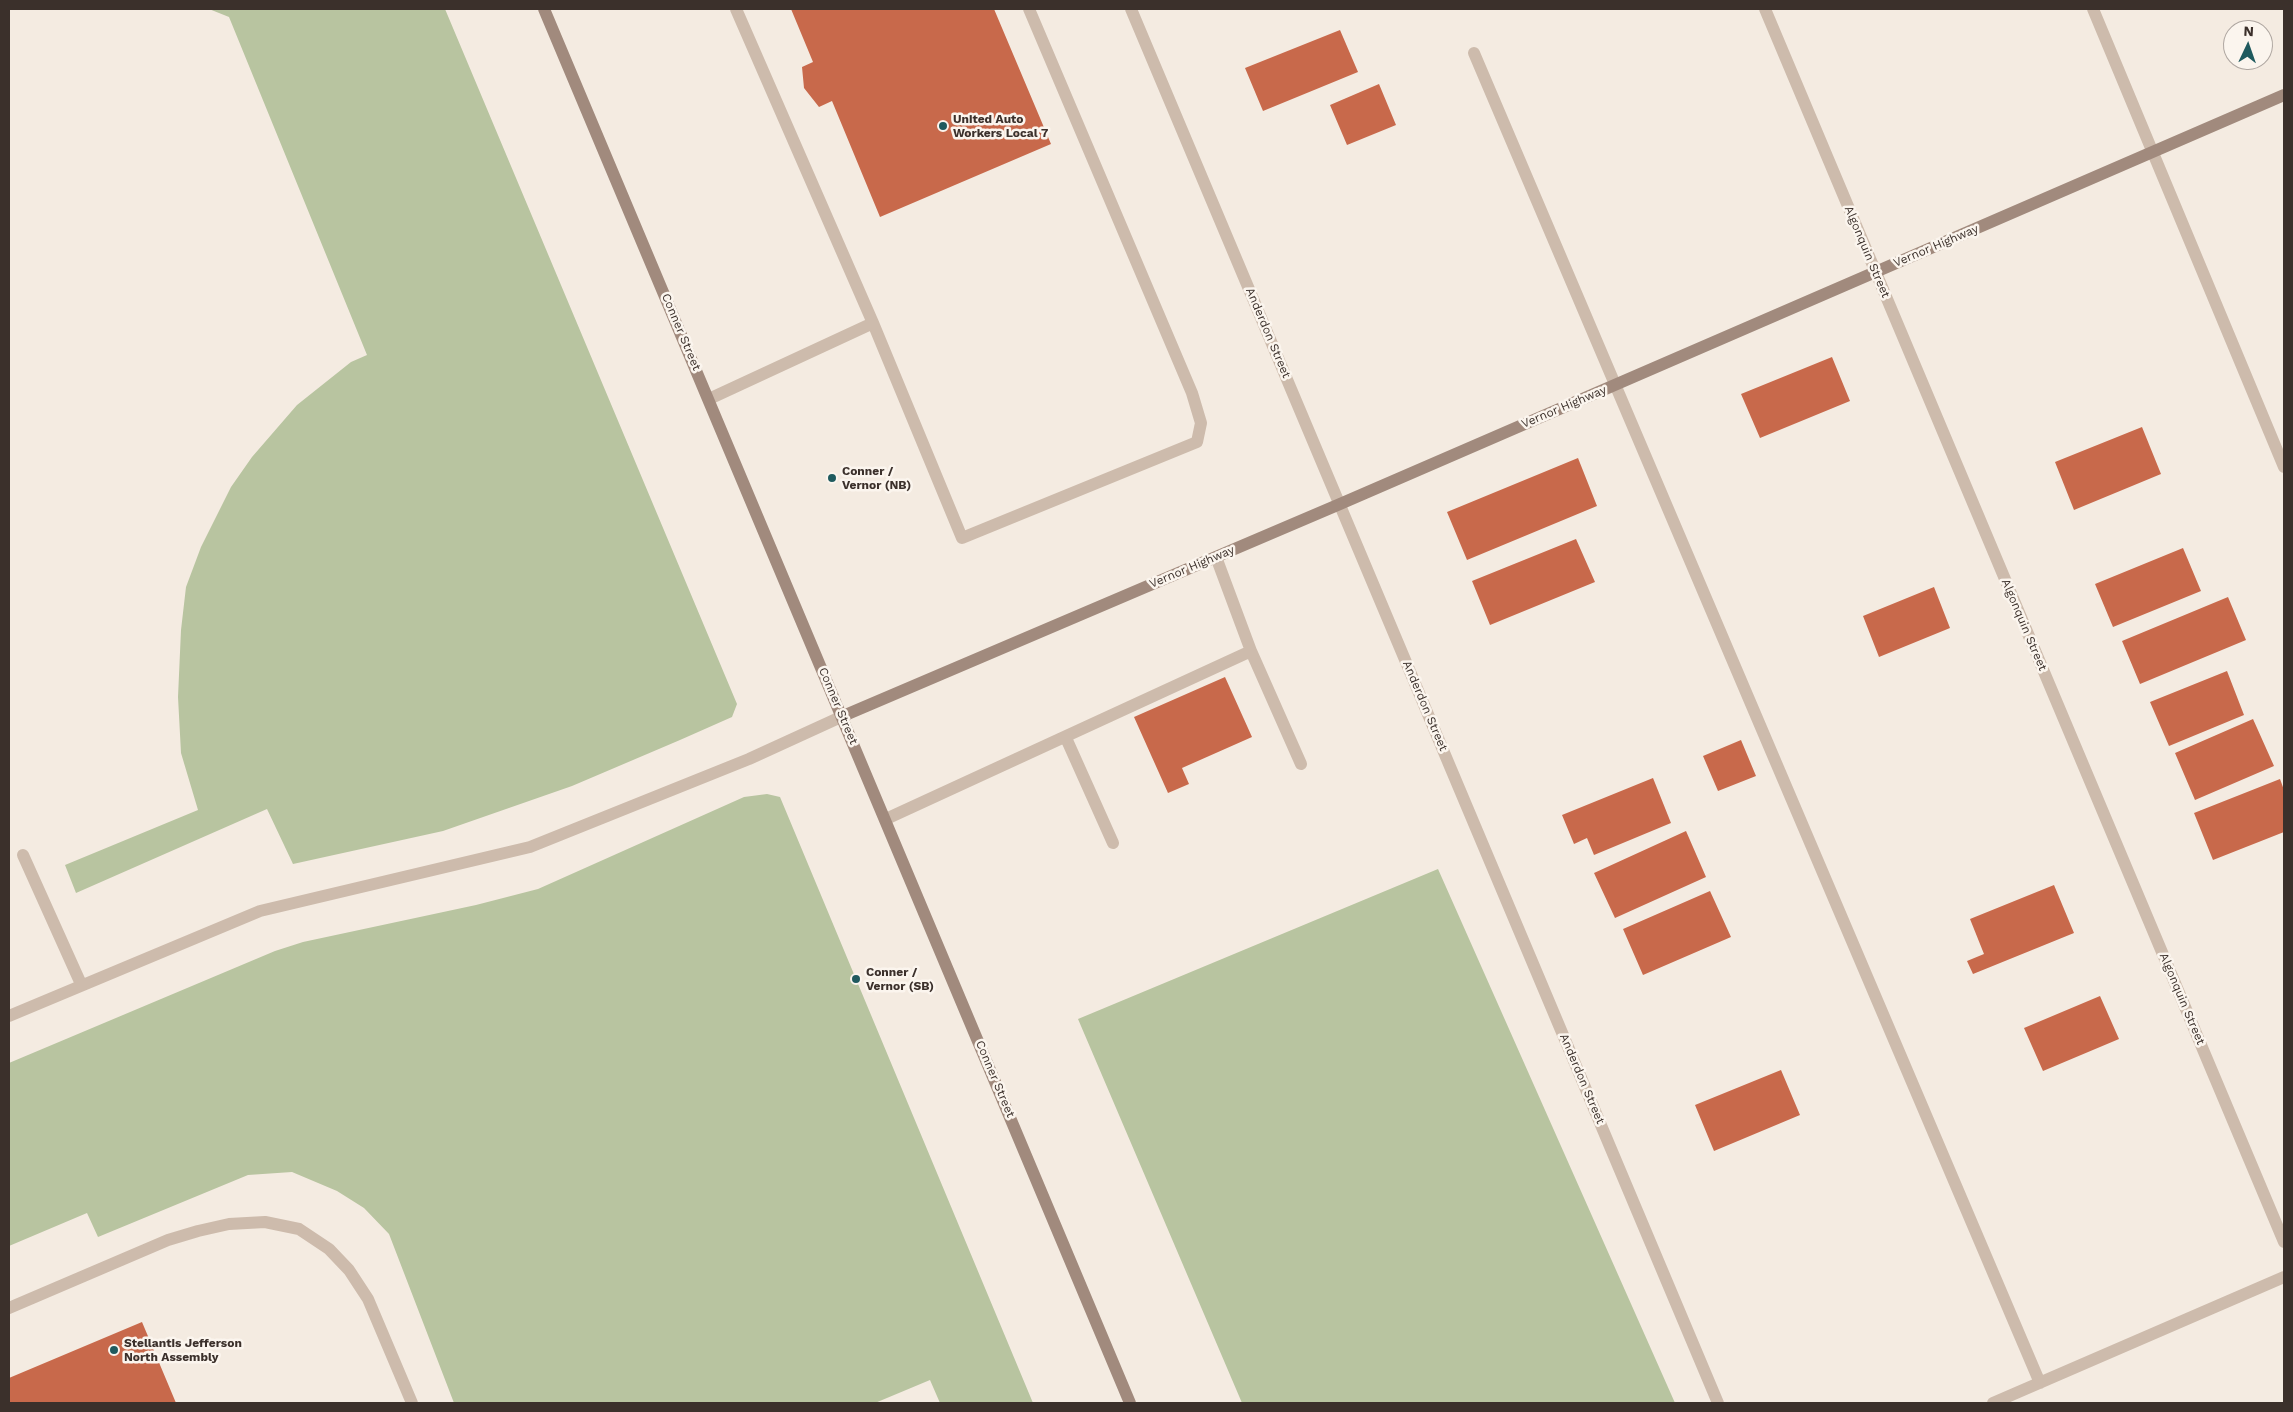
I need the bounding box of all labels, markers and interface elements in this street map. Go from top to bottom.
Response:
north arrow [2223,20,2273,70]
text: N [2243,23,2254,39]
place label: United Auto Workers Local 7 [953,112,1048,140]
marker: United Auto Workers Local 7 [937,120,949,132]
street label: Algonquin Street [1841,204,1893,300]
street label: Vernor Highway [1891,222,1981,270]
street label: Anderdon Street [1242,286,1294,380]
street label: Conner Street [658,291,704,373]
street label: Vernor Highway [1519,383,1609,431]
place label: Conner / Vernor (NB) [842,464,911,492]
marker: Conner / Vernor (NB) [826,472,838,484]
street label: Vernor Highway [1147,543,1237,591]
street label: Algonquin Street [1998,577,2050,673]
street label: Anderdon Street [1399,659,1451,753]
street label: Conner Street [815,665,861,747]
street label: Algonquin Street [2156,951,2208,1047]
place label: Conner / Vernor (SB) [866,965,934,993]
marker: Conner / Vernor (SB) [850,973,862,985]
street label: Anderdon Street [1556,1032,1608,1126]
street label: Conner Street [972,1038,1018,1120]
place label: Stellantis Jefferson North Assembly [124,1336,242,1364]
marker: Stellantis Jefferson North Assembly [108,1344,120,1356]

